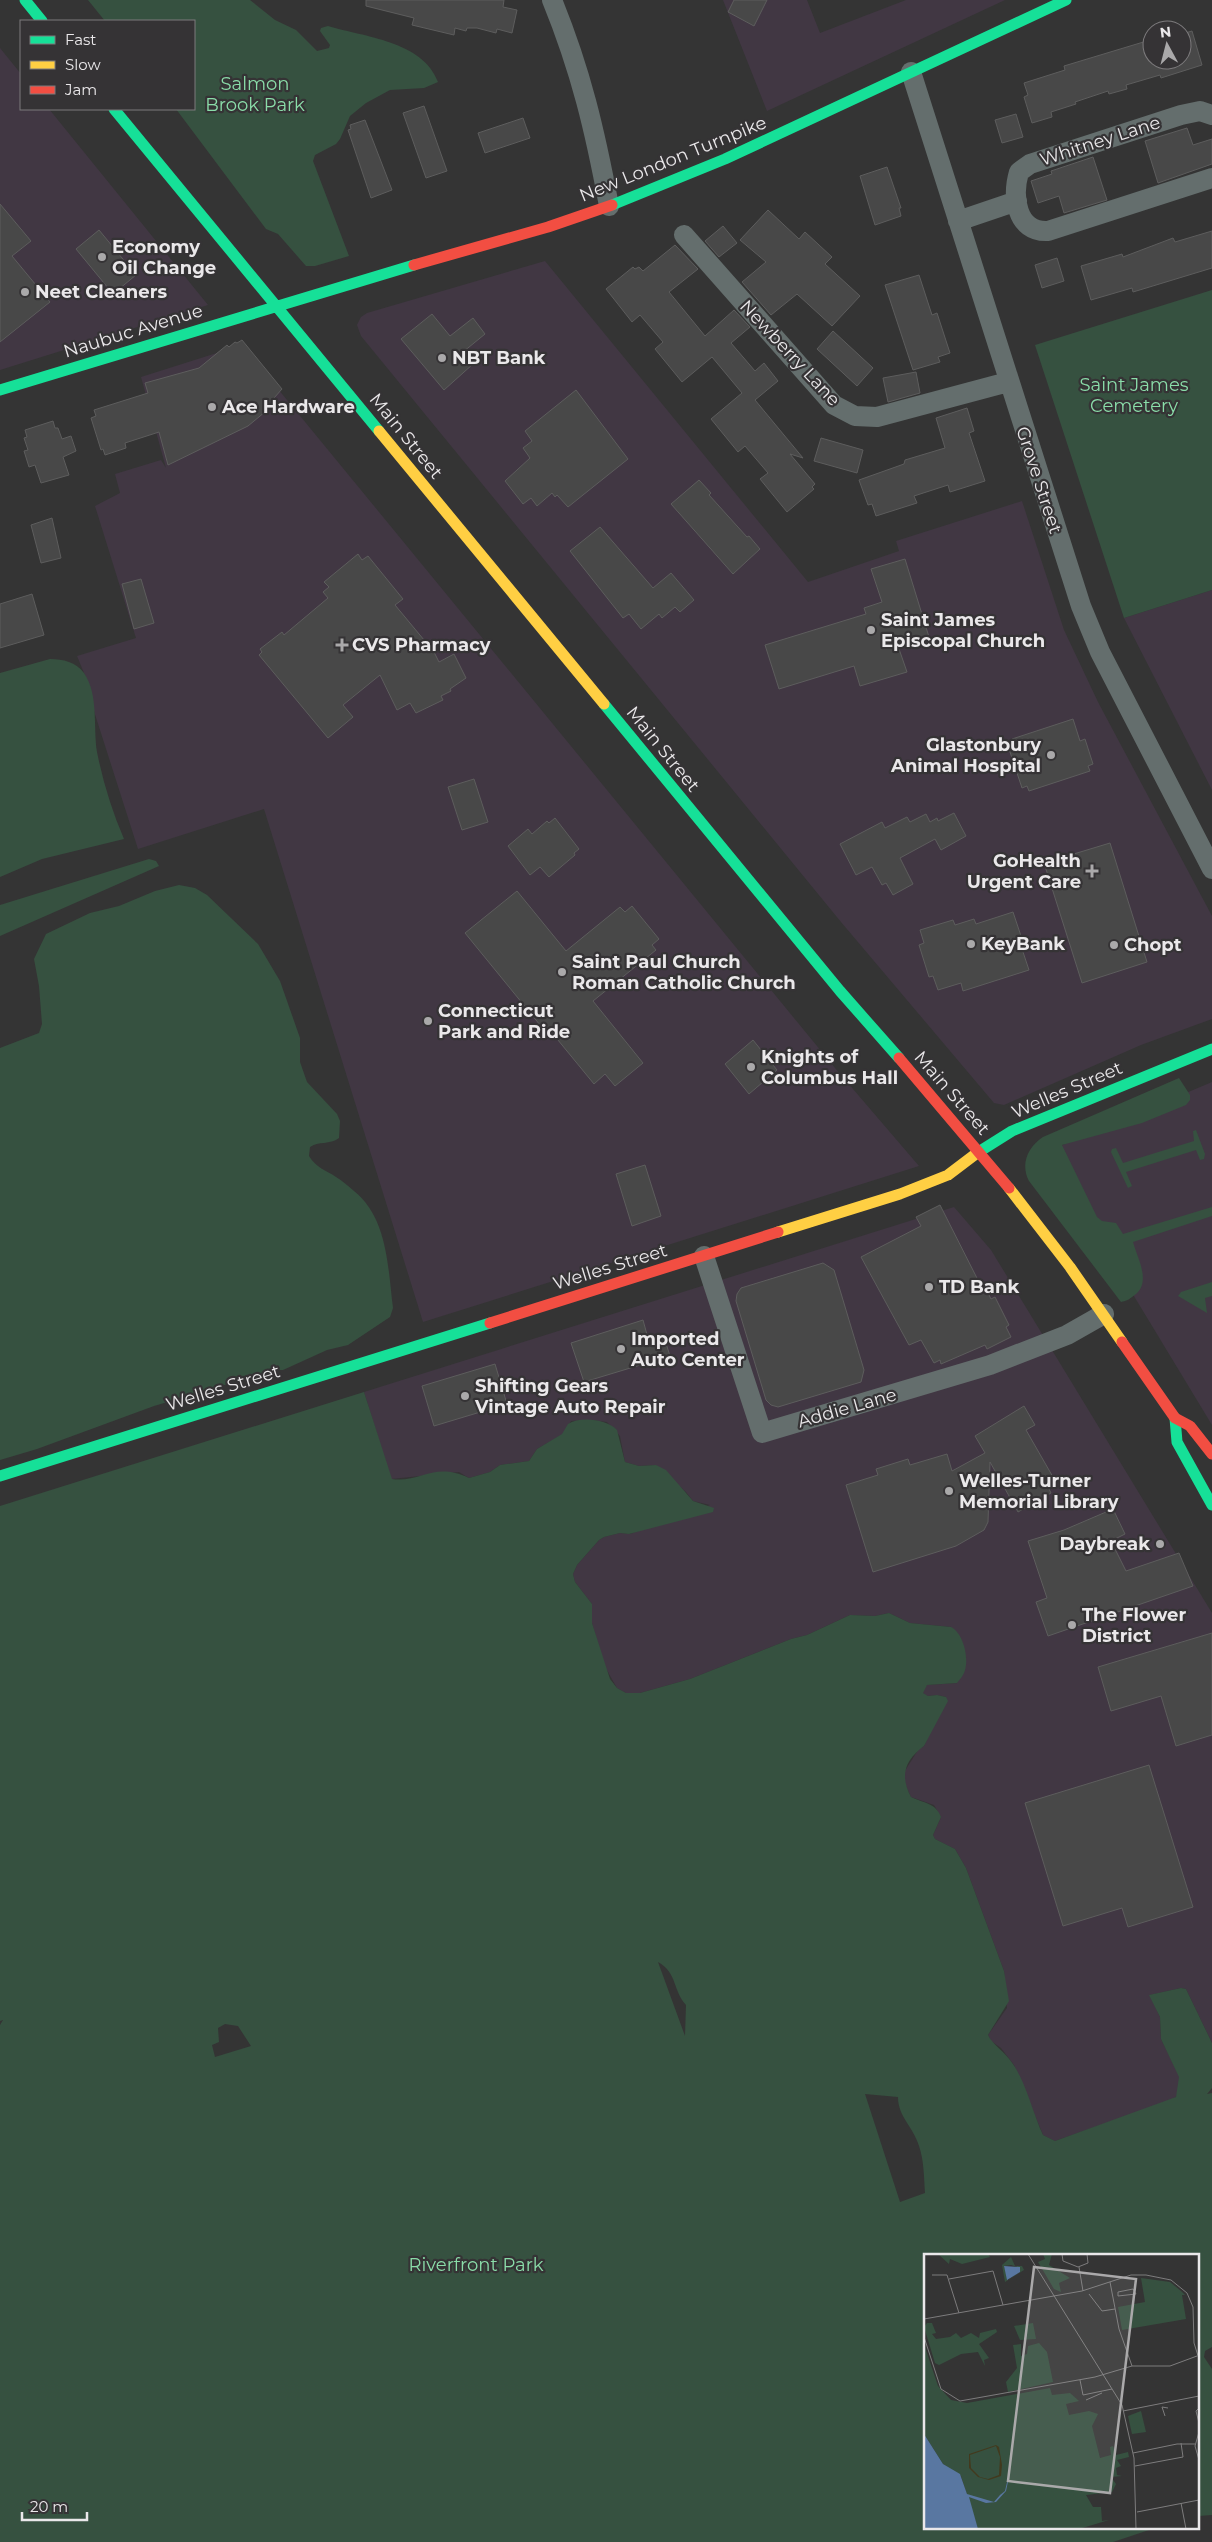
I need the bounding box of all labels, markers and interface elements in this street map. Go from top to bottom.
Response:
legend [20,20,195,110]
north arrow [1142,20,1192,70]
text: N [1159,22,1172,42]
text: Fast [65,30,96,49]
text: Slow [65,55,101,74]
park label: Salmon Brook Park [205,73,305,116]
text: Jam [64,80,97,99]
street label: New London Turnpike [576,111,770,207]
street label: Whitney Lane [1037,111,1163,171]
place label: Economy Oil Change [112,236,216,279]
marker: Economy Oil Change [96,251,108,263]
place label: Neet Cleaners [35,281,167,303]
marker: Neet Cleaners [19,286,31,298]
street label: Newberry Lane [735,295,845,411]
street label: Naubuc Avenue [61,299,205,363]
place label: NBT Bank [452,347,546,369]
marker: NBT Bank [436,352,448,364]
park label: Saint James Cemetery [1079,374,1189,417]
street label: Main Street [365,389,447,483]
place label: Ace Hardware [221,396,355,418]
marker: Ace Hardware [206,401,218,413]
street label: Grove Street [1011,424,1067,536]
place label: Saint James Episcopal Church [881,609,1045,652]
marker: Saint James Episcopal Church [865,624,877,636]
place label: CVS Pharmacy [352,634,491,656]
marker: CVS Pharmacy [336,639,348,651]
street label: Main Street [622,702,704,796]
place label: Glastonbury Animal Hospital [890,734,1041,777]
marker: Glastonbury Animal Hospital [1045,749,1057,761]
place label: GoHealth Urgent Care [967,850,1081,893]
marker: GoHealth Urgent Care [1085,864,1099,878]
place label: KeyBank [981,933,1065,955]
place label: Chopt [1124,934,1182,956]
marker: KeyBank [965,938,977,950]
marker: Chopt [1108,939,1120,951]
place label: Saint Paul Church Roman Catholic Church [572,951,796,994]
marker: Saint Paul Church Roman Catholic Church [556,966,568,978]
place label: Connecticut Park and Ride [438,1000,570,1043]
marker: Connecticut Park and Ride [422,1015,434,1027]
place label: Knights of Columbus Hall [761,1046,898,1089]
street label: Main Street [910,1047,994,1139]
street label: Welles Street [1008,1057,1126,1123]
marker: Knights of Columbus Hall [745,1061,757,1073]
street label: Welles Street [550,1239,670,1295]
place label: TD Bank [939,1276,1019,1298]
marker: TD Bank [923,1281,935,1293]
place label: Imported Auto Center [630,1328,745,1371]
marker: Imported Auto Center [615,1343,627,1355]
street label: Welles Street [163,1360,283,1416]
place label: Shifting Gears Vintage Auto Repair [474,1375,666,1418]
street label: Addie Lane [795,1383,899,1433]
marker: Shifting Gears Vintage Auto Repair [459,1390,471,1402]
place label: Welles-Turner Memorial Library [959,1470,1119,1513]
marker: Welles-Turner Memorial Library [943,1485,955,1497]
place label: Daybreak [1059,1533,1150,1555]
marker: Daybreak [1154,1538,1166,1550]
place label: The Flower District [1082,1604,1186,1647]
marker: The Flower District [1066,1619,1078,1631]
park label: Riverfront Park [408,2254,544,2276]
inset map [924,2254,1200,2530]
scale bar [22,2490,88,2522]
text: 20 m [30,2497,68,2516]

